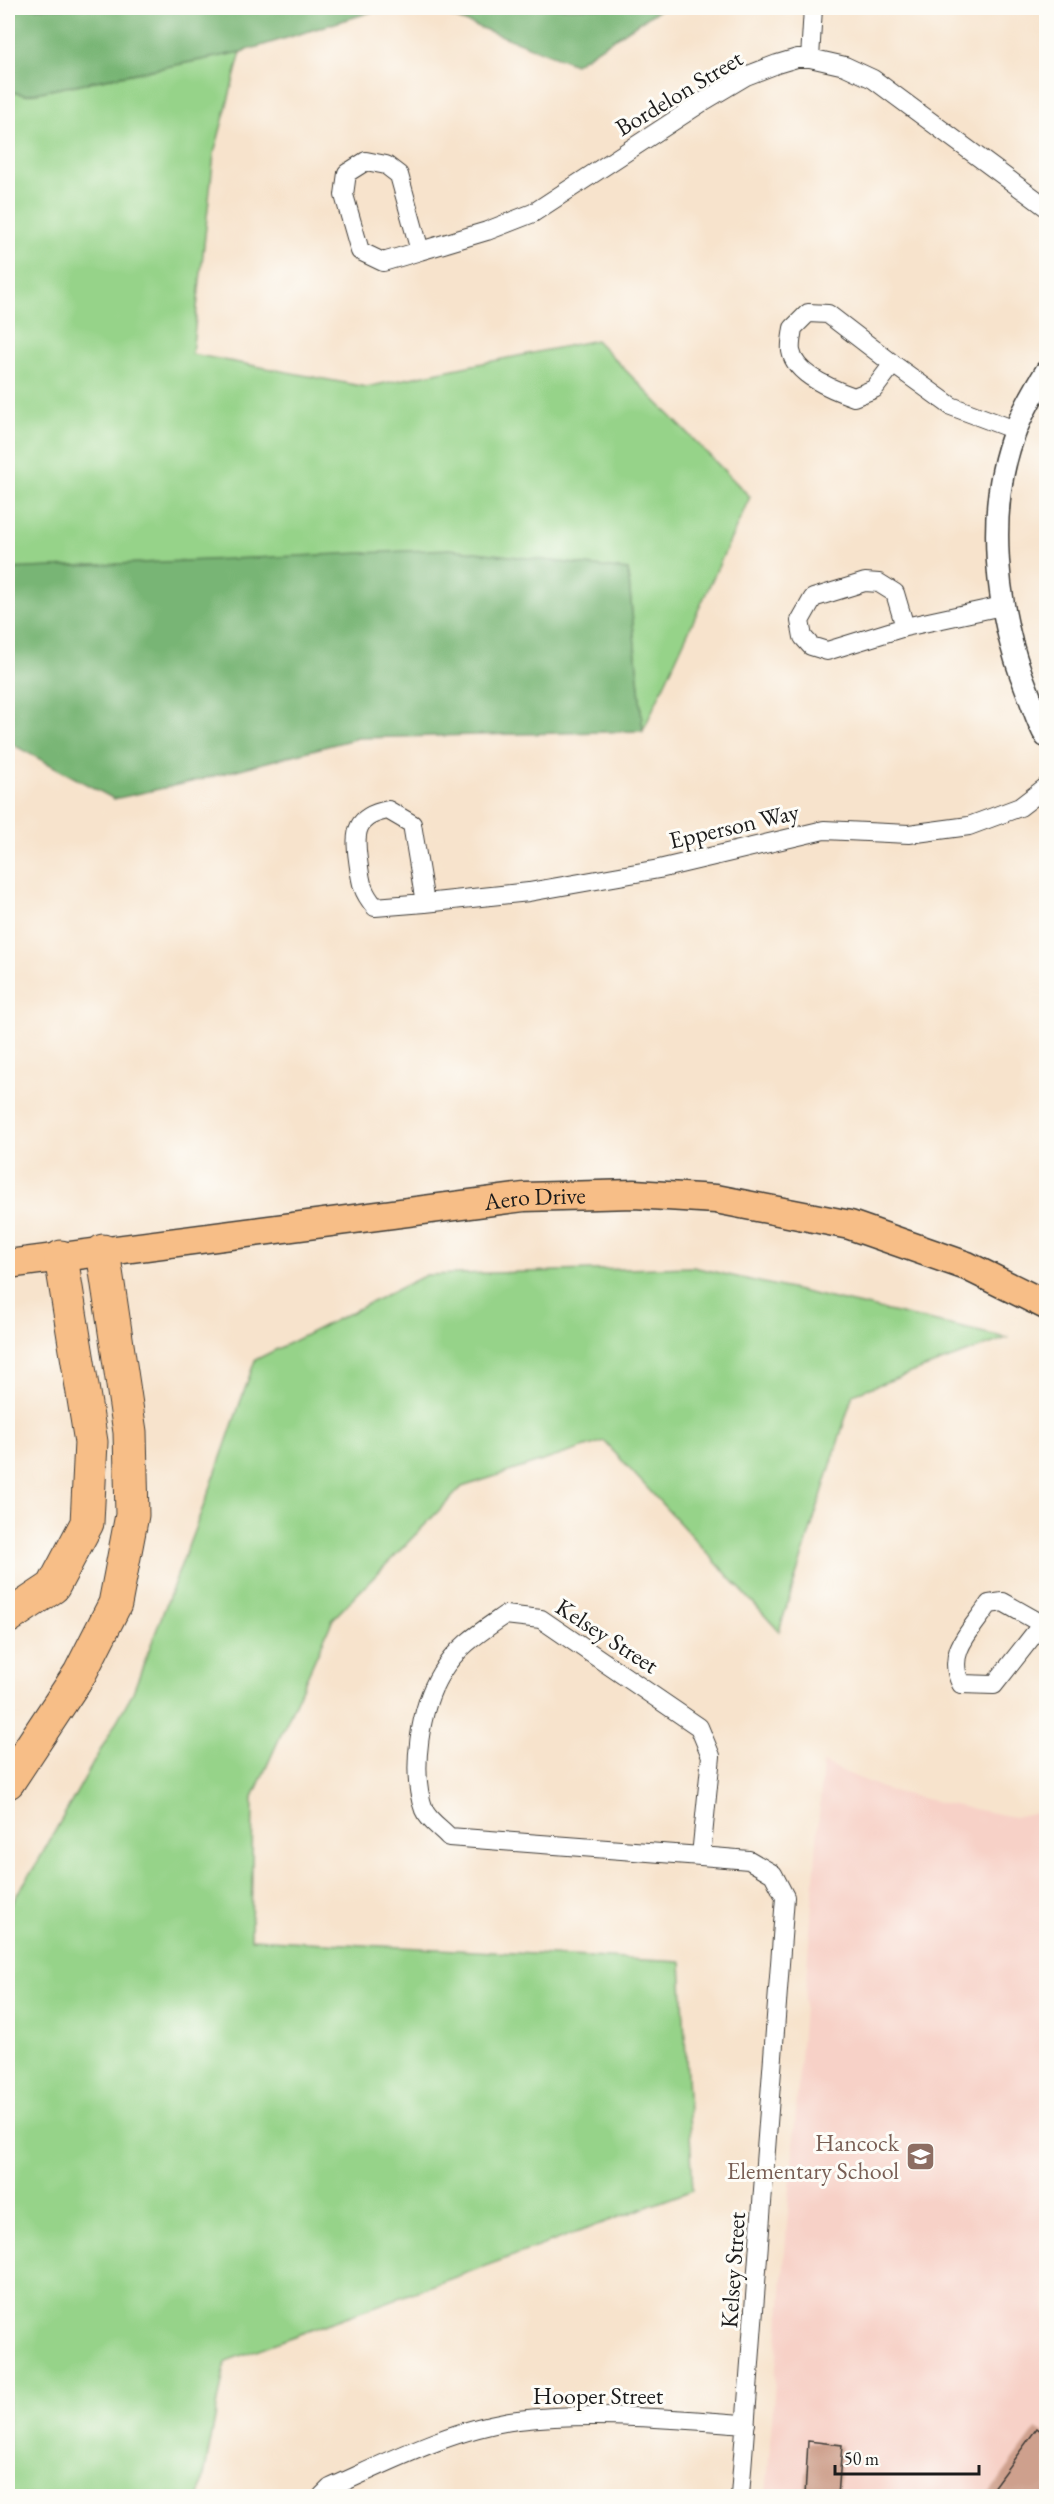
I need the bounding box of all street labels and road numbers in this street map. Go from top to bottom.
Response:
street label: Bordelon Street [609,42,749,143]
street label: Epperson Way [666,795,802,856]
street label: Aero Drive [481,1179,586,1217]
street label: Kelsey Street [550,1591,665,1681]
street label: Kelsey Street [713,2210,752,2329]
street label: Hooper Street [533,2380,664,2411]

